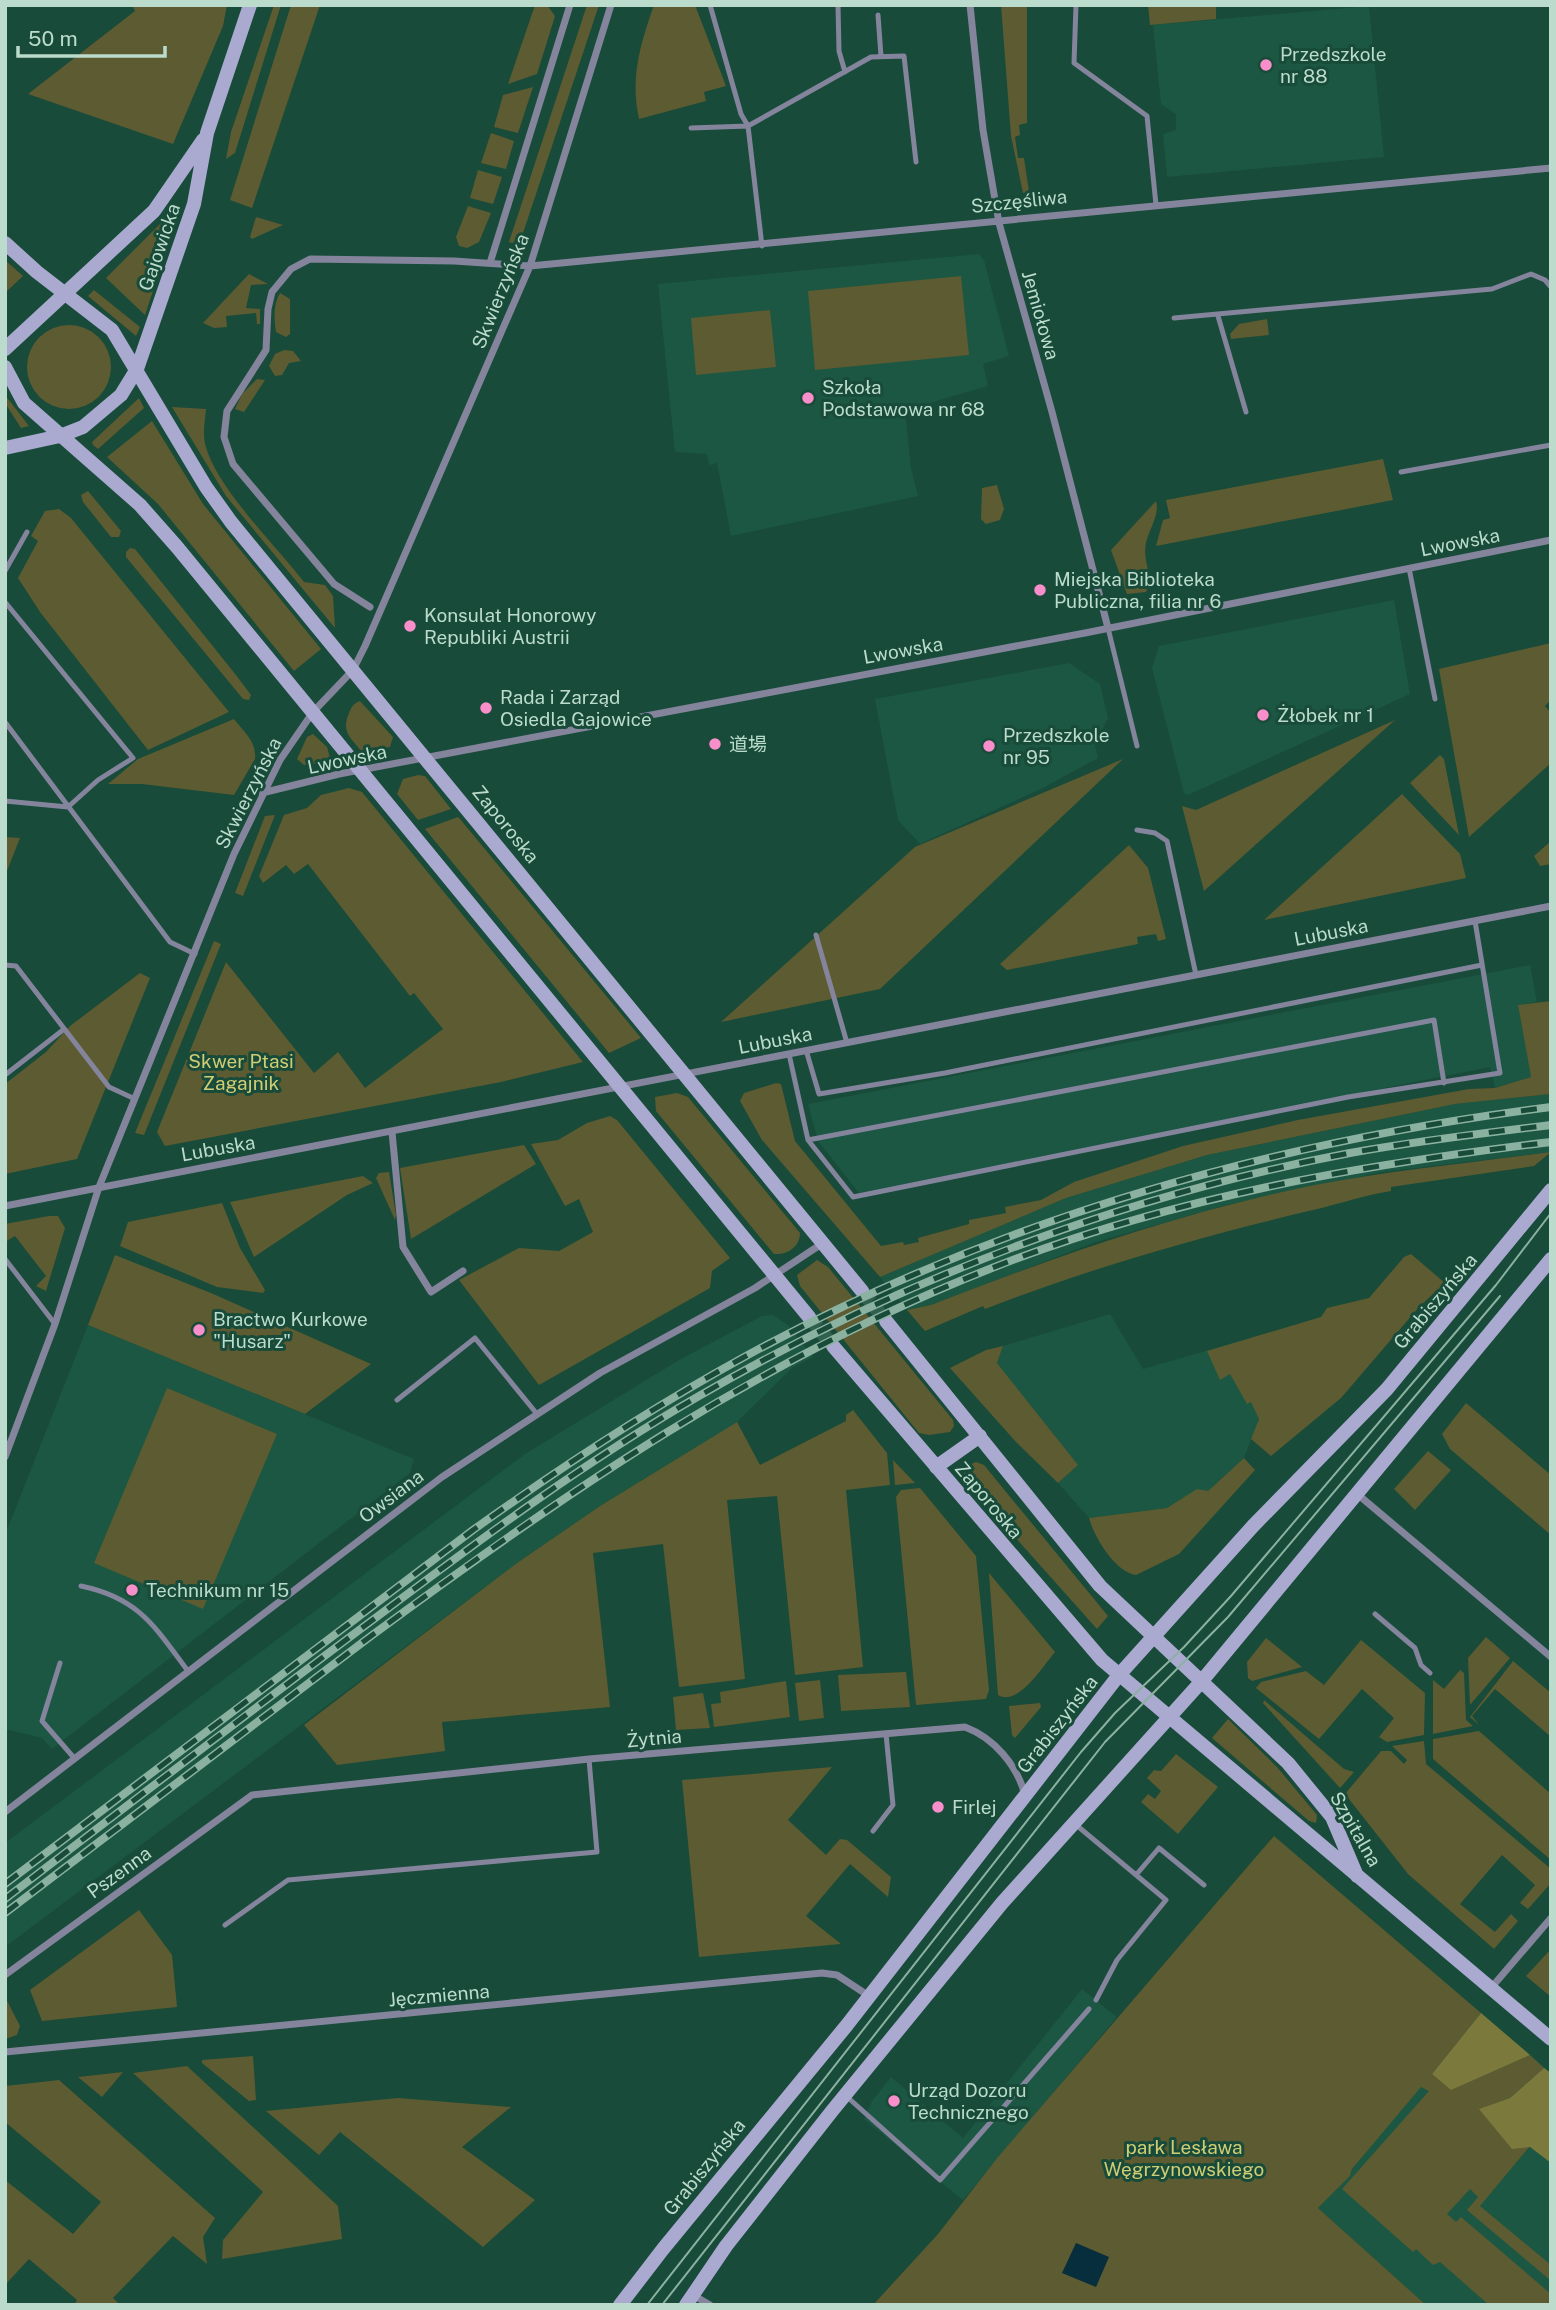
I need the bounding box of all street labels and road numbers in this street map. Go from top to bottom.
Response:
street label: Szczęśliwa [970,185,1068,217]
street label: Gajowicka [134,201,184,293]
street label: Skwierzyńska [467,230,533,352]
street label: Jemiołowa [1018,268,1064,362]
street label: Lwowska [1418,524,1502,560]
street label: Lwowska [861,632,945,668]
street label: Skwierzyńska [210,734,286,852]
street label: Lwowska [305,740,389,778]
street label: Zaporoska [468,781,544,867]
street label: Lubuska [1292,914,1370,950]
street label: Lubuska [736,1022,814,1058]
street label: Lubuska [179,1131,257,1165]
street label: Grabiszyńska [1389,1249,1481,1353]
street label: Zaporoska [951,1457,1027,1543]
street label: Owsiana [354,1465,428,1527]
street label: Grabiszyńska [1012,1671,1102,1777]
street label: Żytnia [625,1725,683,1751]
street label: Szpitalna [1326,1788,1386,1870]
street label: Pszenna [83,1841,155,1903]
street label: Jęczmienna [387,1980,491,2010]
street label: Grabiszyńska [658,2114,750,2220]

